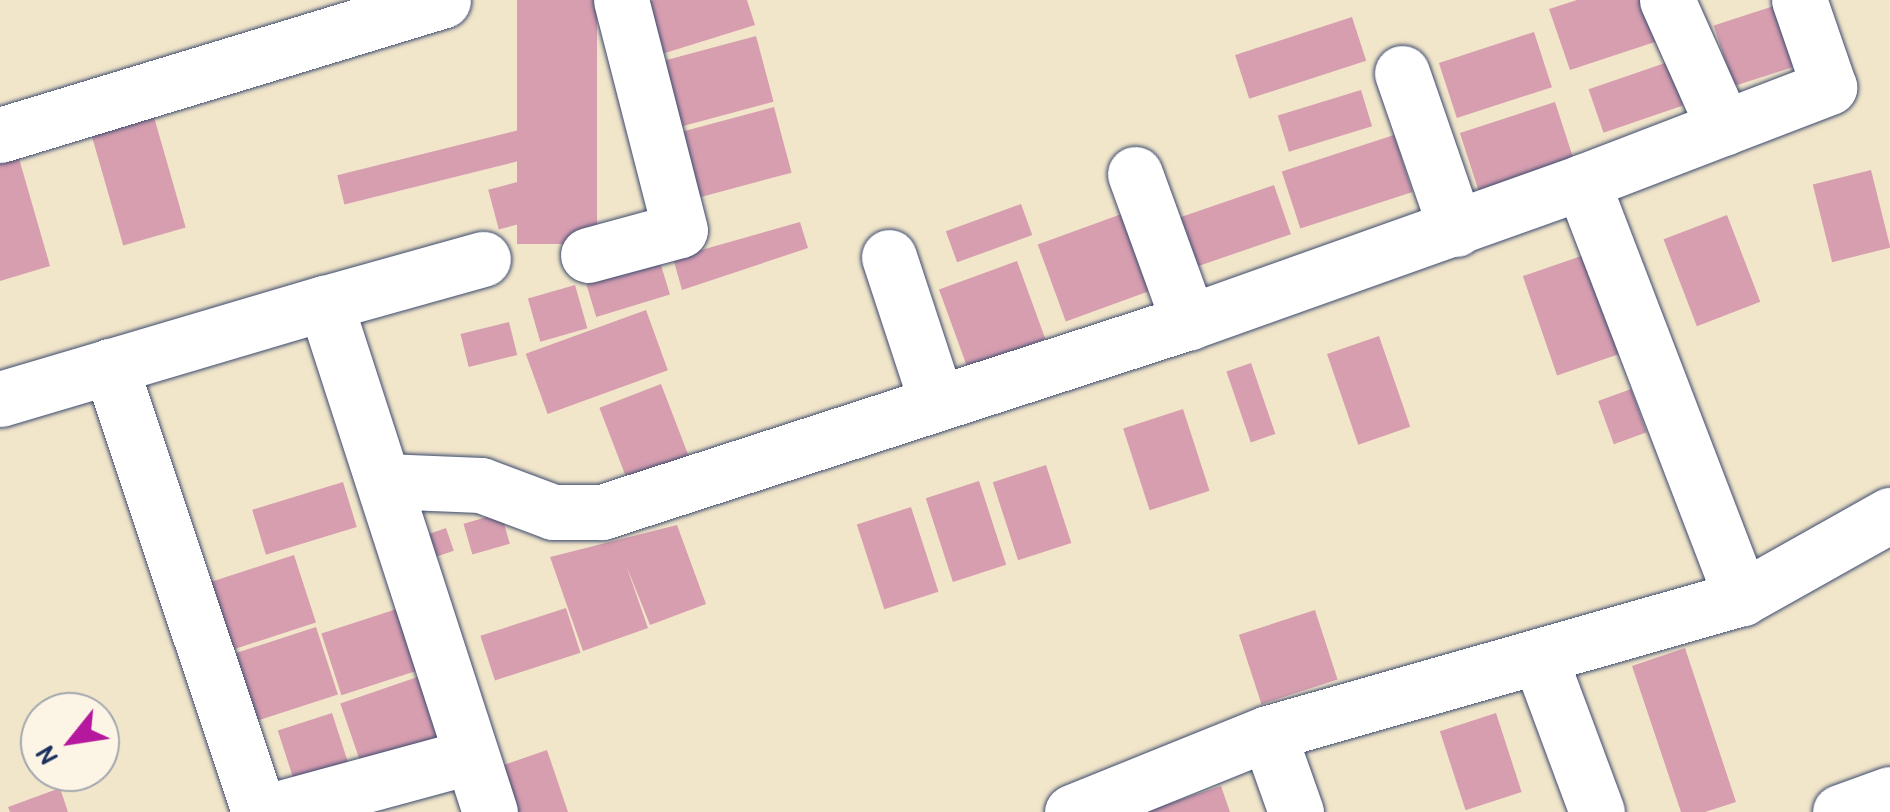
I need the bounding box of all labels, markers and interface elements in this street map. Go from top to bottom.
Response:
north arrow [20,692,120,792]
text: N [26,740,66,772]

